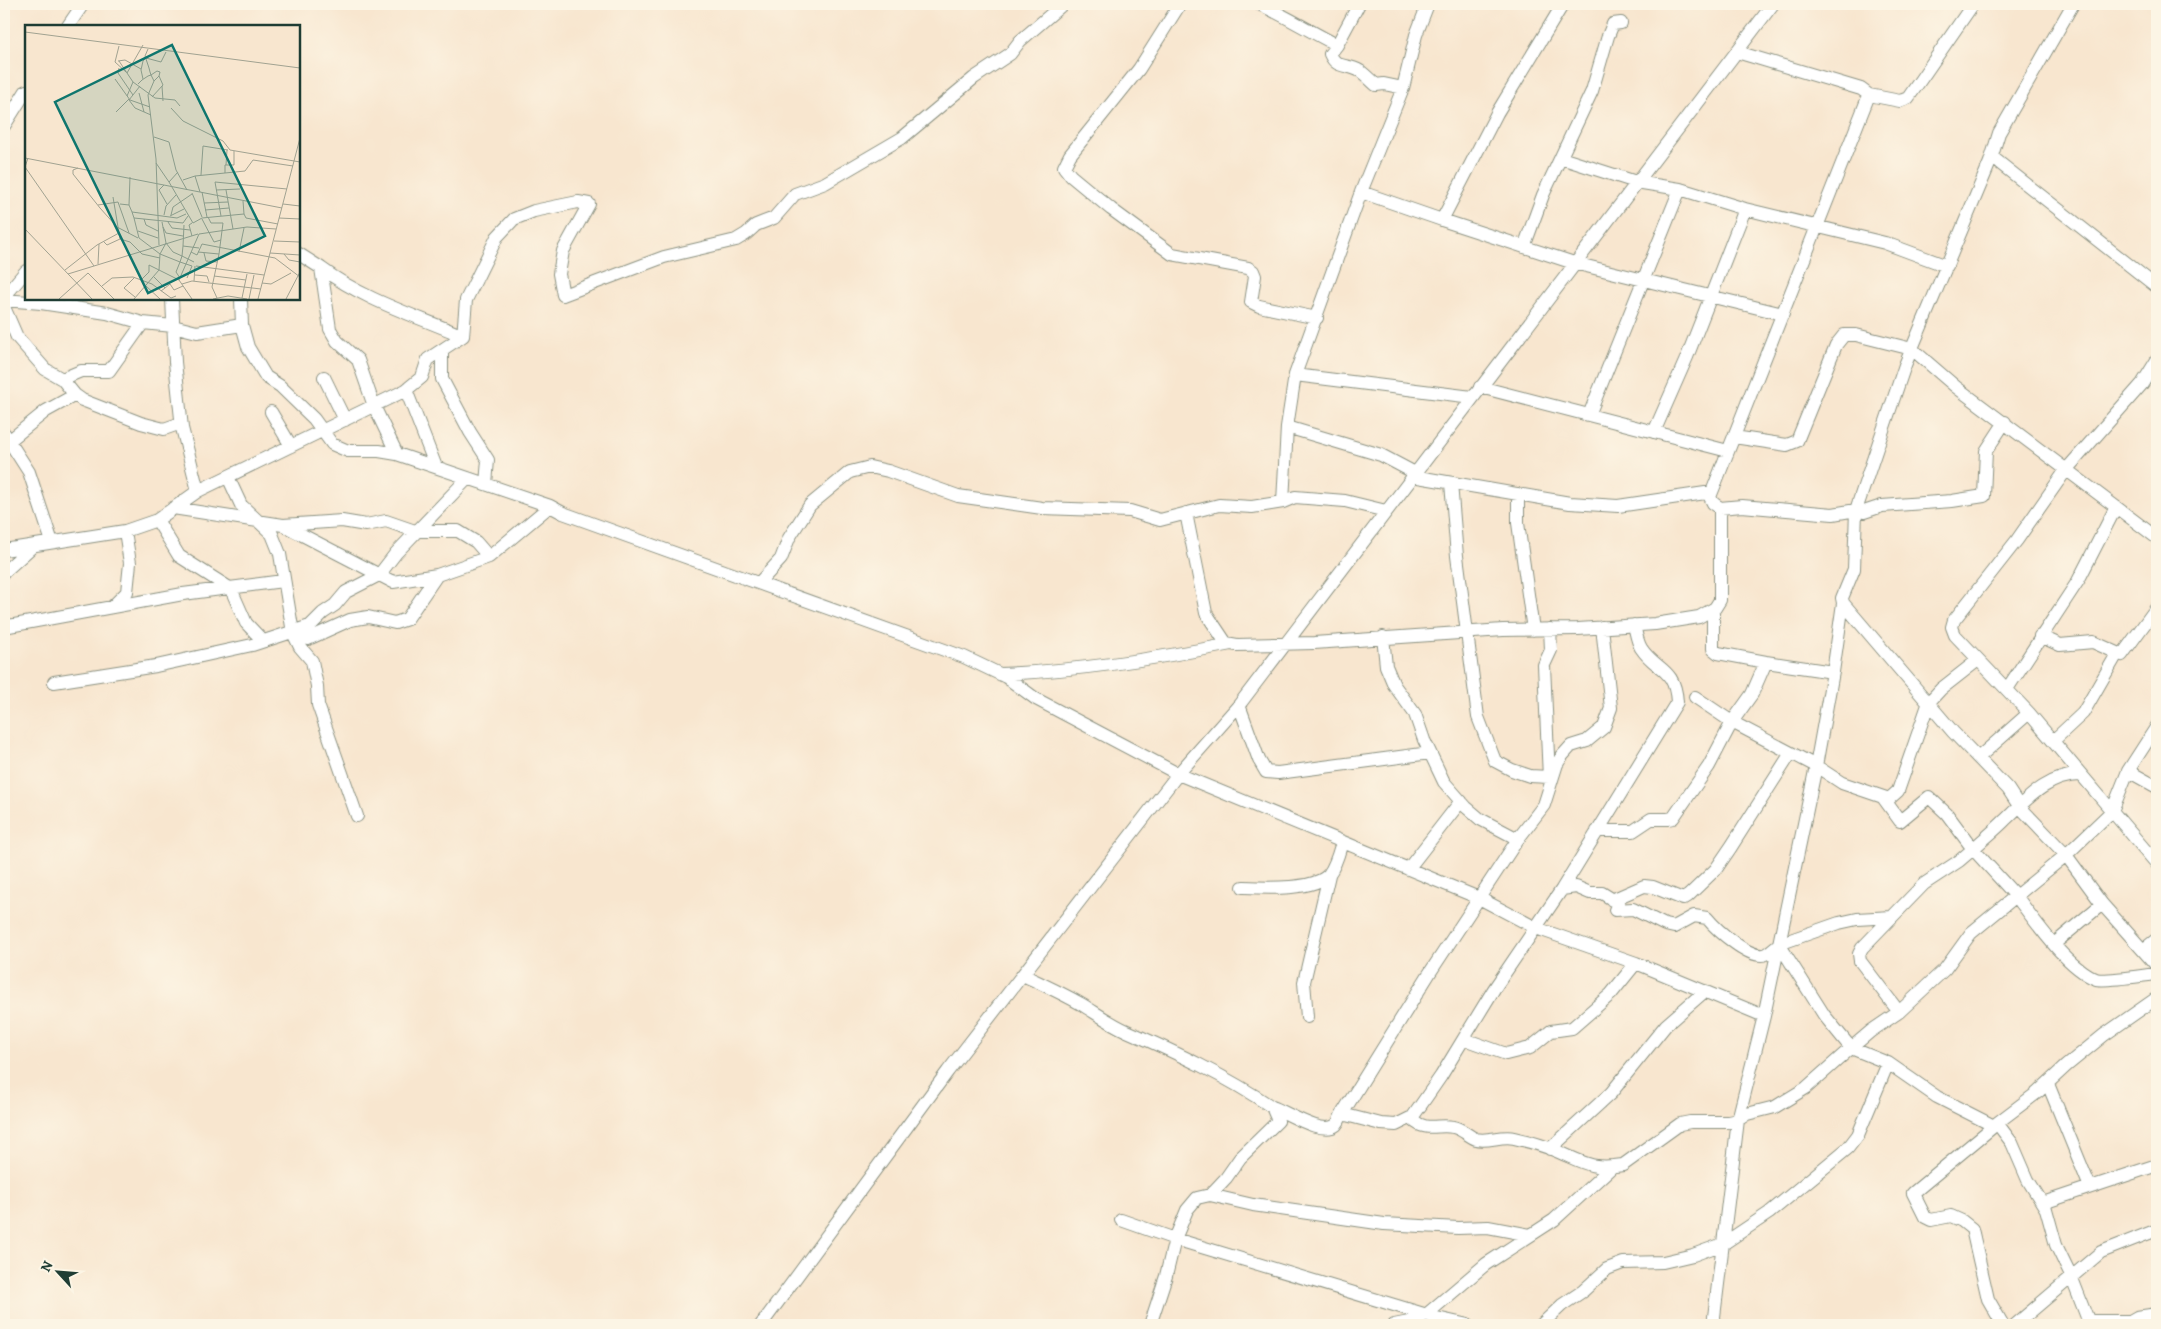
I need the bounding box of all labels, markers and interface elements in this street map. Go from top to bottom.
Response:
inset map [25,25,300,300]
north arrow [32,1246,82,1296]
text: N [36,1258,58,1275]

